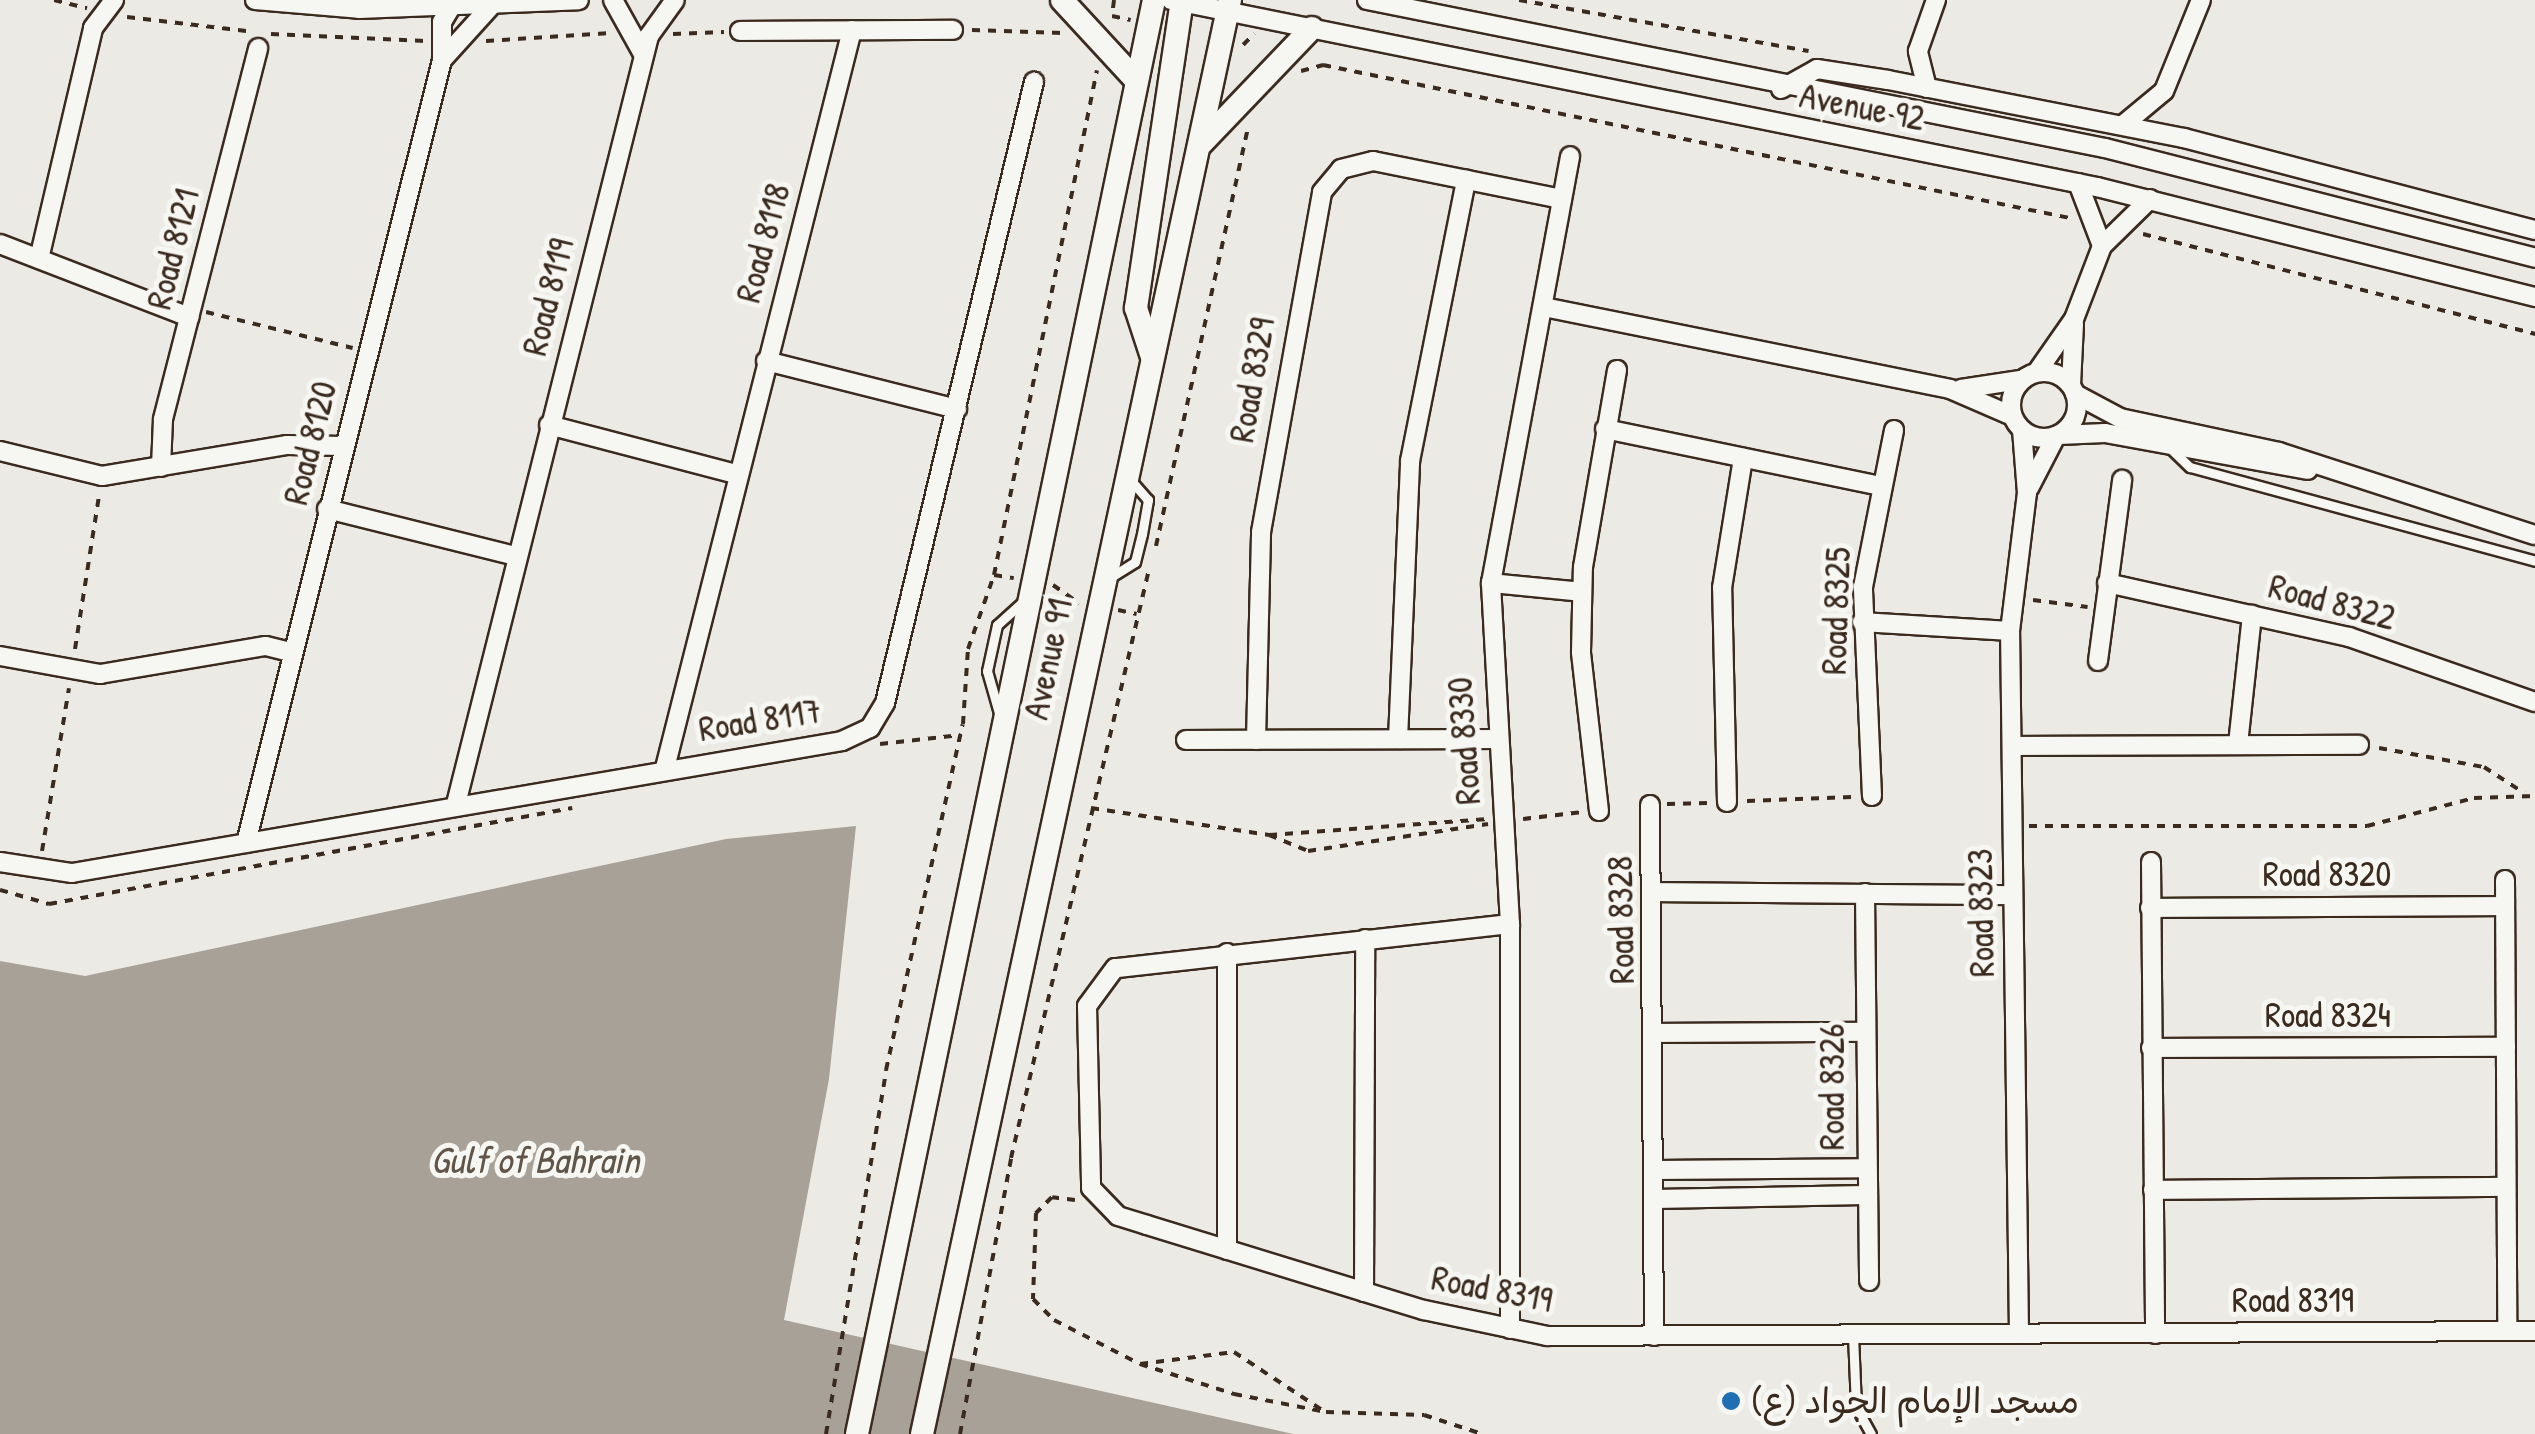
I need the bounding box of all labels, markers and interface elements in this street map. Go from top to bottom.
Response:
street label: Avenue 92 [1796,74,1928,140]
street label: Road 8118 [727,179,799,307]
street label: Road 8121 [138,185,208,313]
street label: Road 8119 [513,234,583,360]
street label: Road 8329 [1220,315,1284,445]
street label: Road 8120 [274,377,346,509]
street label: Road 8325 [1813,547,1859,675]
street label: Road 8322 [2264,565,2400,639]
street label: Avenue 91 [1015,595,1081,723]
street label: Road 8330 [1439,676,1489,806]
street label: Road 8117 [696,690,824,750]
street label: Road 8323 [1959,848,2003,978]
street label: Road 8320 [2263,853,2391,895]
street label: Road 8328 [1599,856,1643,984]
street label: Road 8324 [2265,994,2391,1036]
street label: Road 8326 [1811,1024,1853,1150]
water label: Gulf of Bahrain [431,1137,639,1183]
street label: Road 8319 [1428,1257,1556,1321]
street label: Road 8319 [2232,1279,2354,1321]
place label: مسجد الإمام الجواد (ع) [1751,1380,2079,1422]
marker: مسجد الإمام الجواد (ع) [1720,1390,1742,1412]

